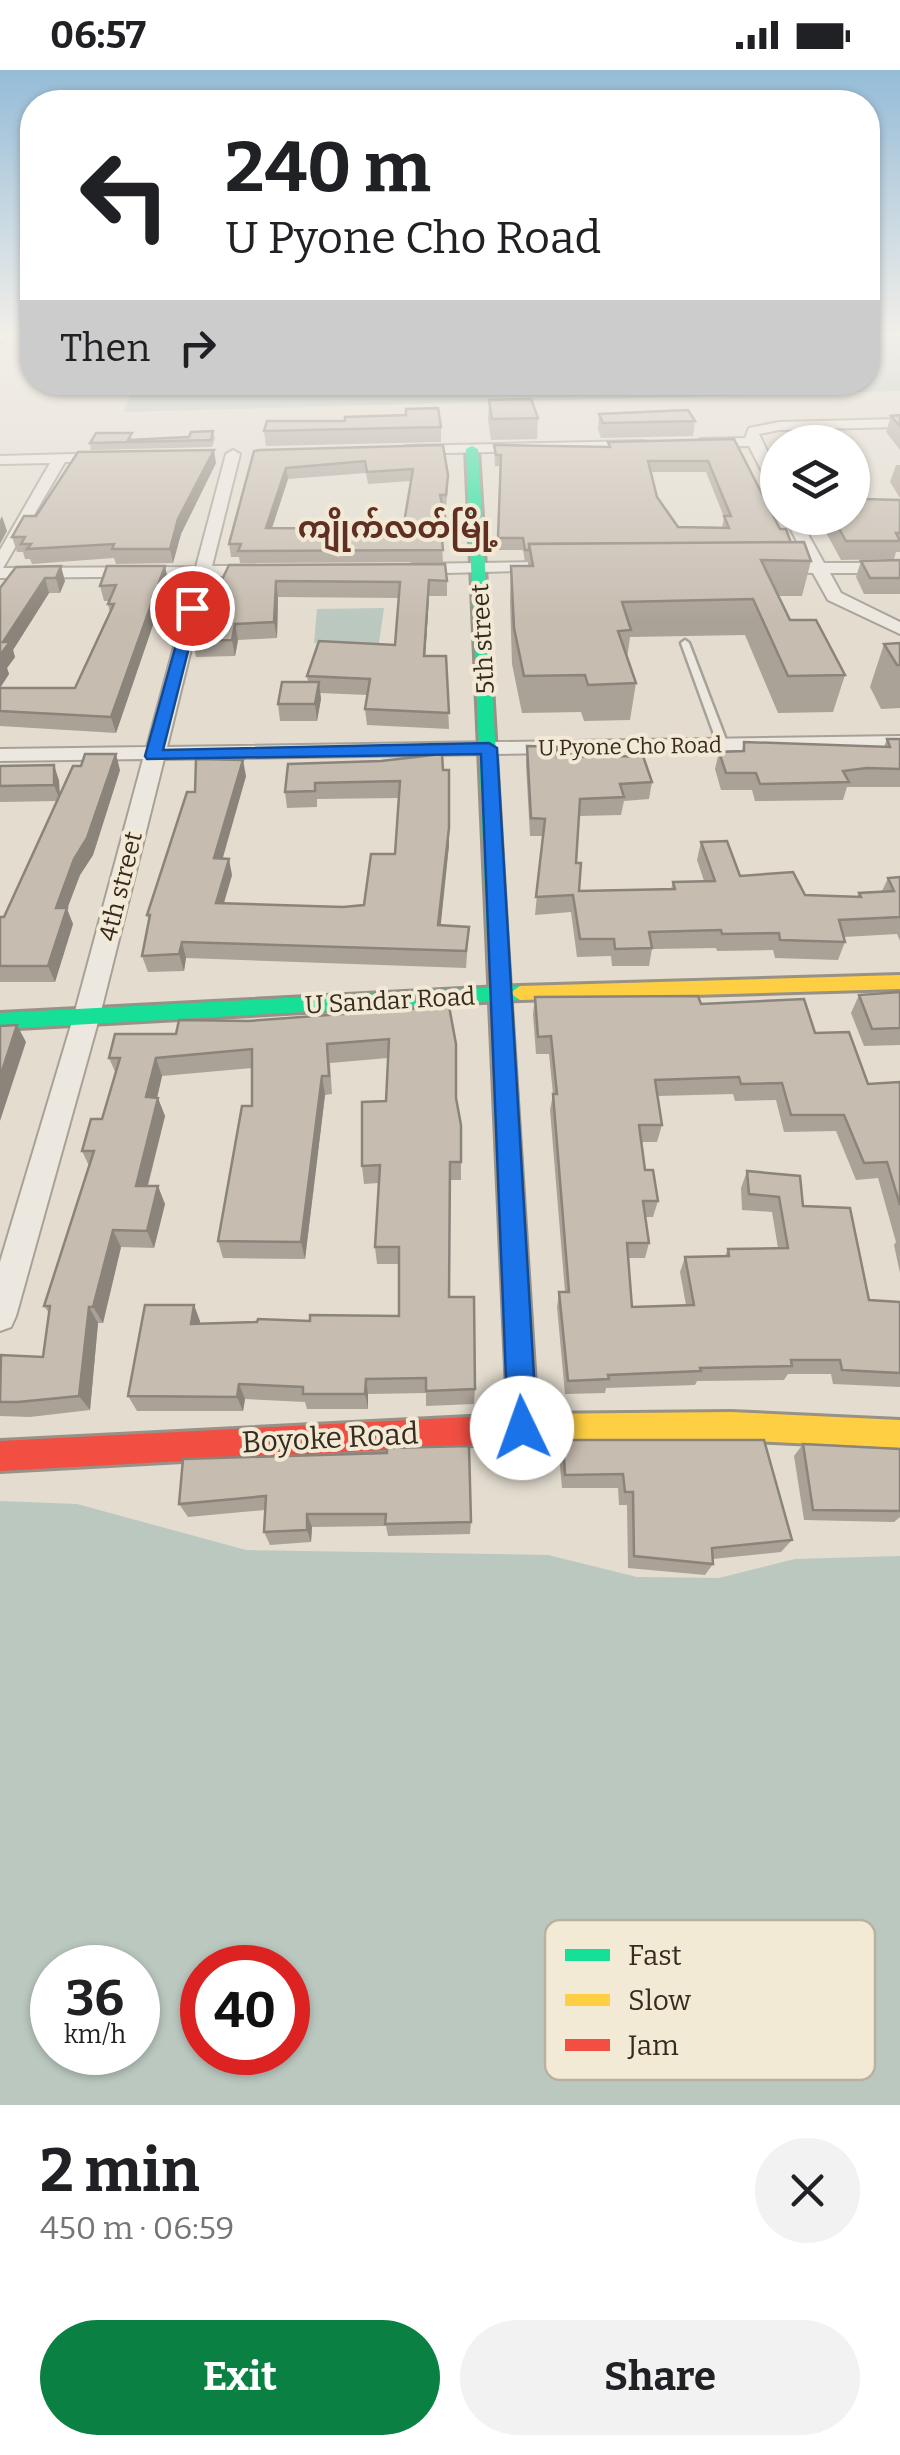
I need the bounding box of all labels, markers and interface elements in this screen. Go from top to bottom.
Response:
text: 06:57 [50,12,146,58]
text: 240 m [225,126,431,210]
icon: left [60,130,190,260]
text: U Pyone Cho Road [225,211,601,265]
icon: right [170,320,225,375]
text: Then [60,325,150,371]
map controls [760,425,870,535]
button: layers [760,425,870,535]
district label: ကျိုက်လတ်မြို့ [298,507,498,553]
pin [150,566,235,651]
icon: arrive [165,581,220,636]
street label: 5th street [465,583,501,695]
street label: U Pyone Cho Road [538,731,722,762]
street label: 4th street [93,828,149,944]
street label: U Sandar Road [304,982,476,1020]
position arrow [470,1376,574,1480]
street label: Boyoke Road [241,1415,420,1461]
legend [545,1920,875,2080]
text: Fast [628,1939,682,1972]
speed limit sign: 40 [180,1945,310,2075]
text: 36 [66,1968,124,2028]
text: Slow [628,1984,691,2017]
text: km/h [64,2020,126,2050]
text: Jam [627,2029,679,2062]
text: 2 min [40,2135,200,2207]
button: close [755,2138,860,2243]
text: 450 m · 06:59 [40,2209,234,2247]
button: Exit [40,2320,440,2435]
button: Share [460,2320,860,2435]

